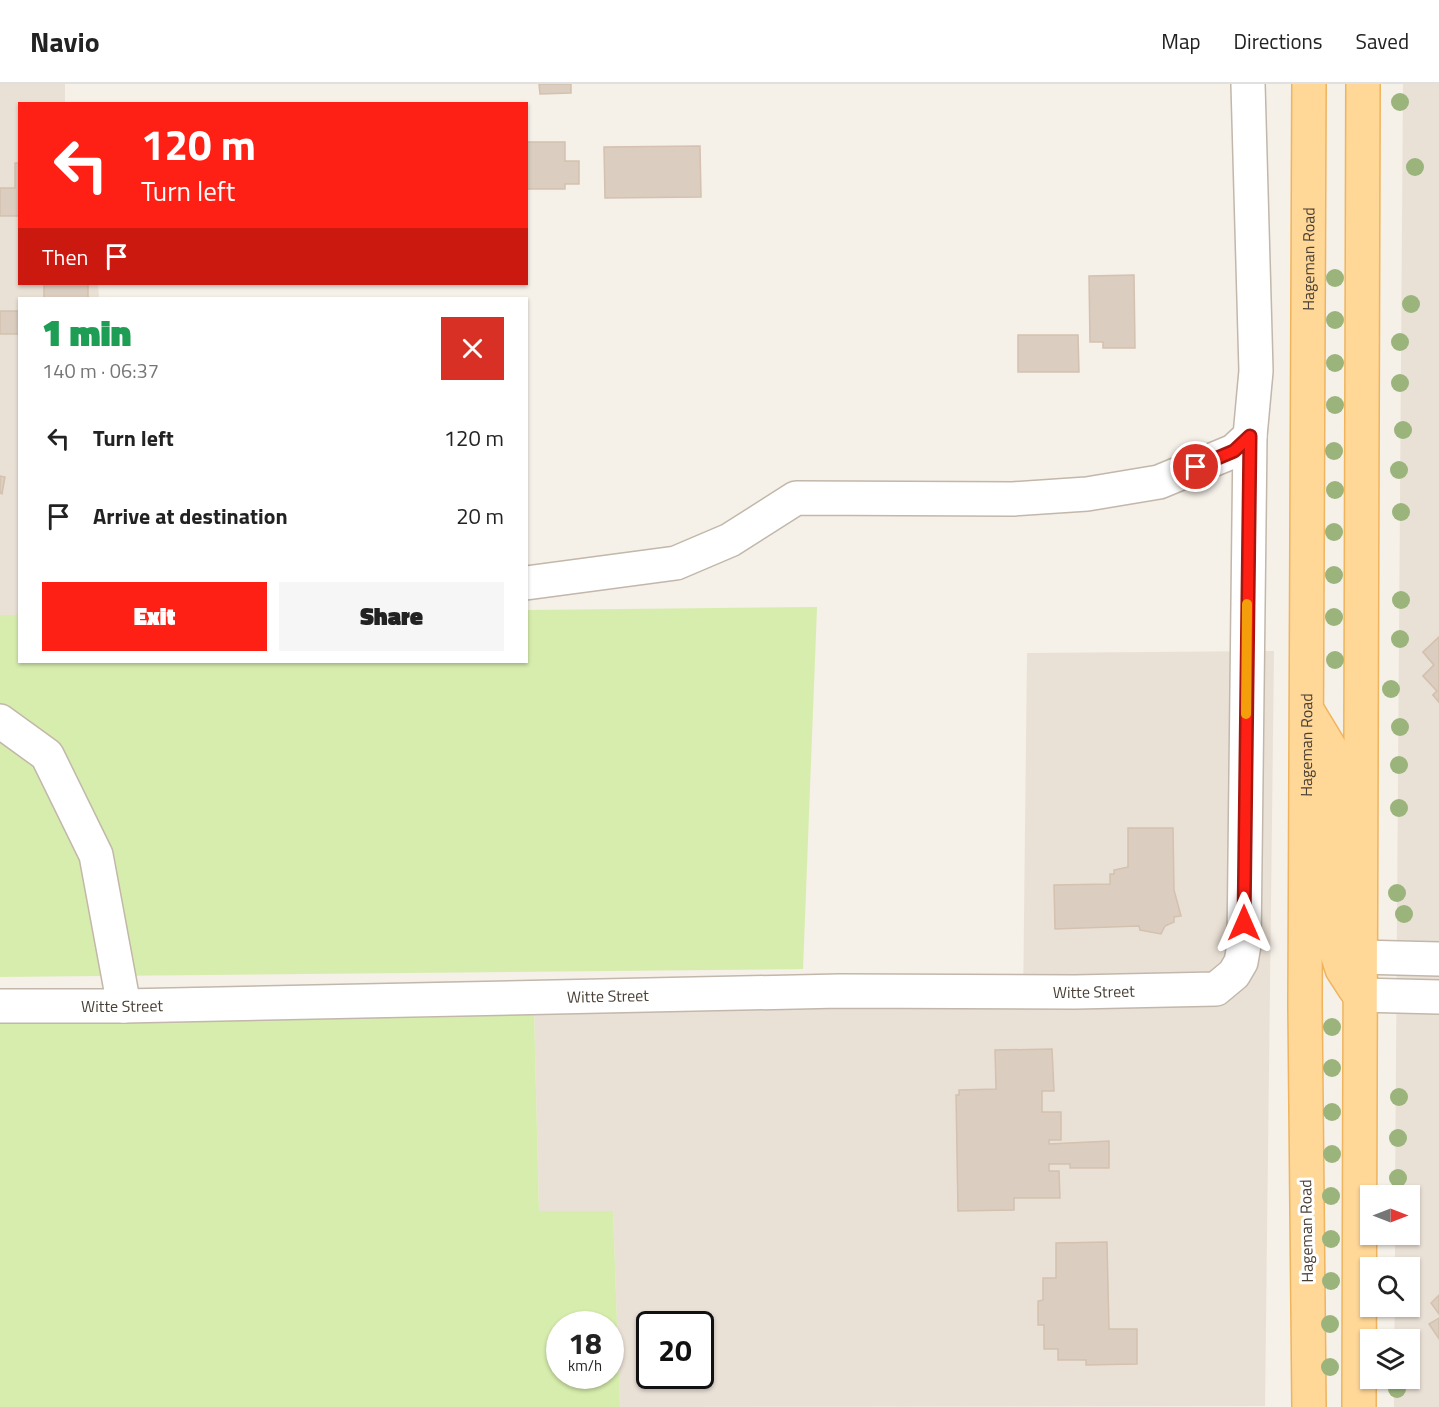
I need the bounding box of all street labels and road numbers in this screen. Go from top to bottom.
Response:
street label: Hageman Road [1296,207,1320,311]
street label: Hageman Road [1294,693,1318,797]
street label: Witte Street [1053,979,1135,1004]
street label: Witte Street [567,983,649,1009]
street label: Witte Street [81,993,164,1018]
street label: Hageman Road [1293,1179,1319,1283]

